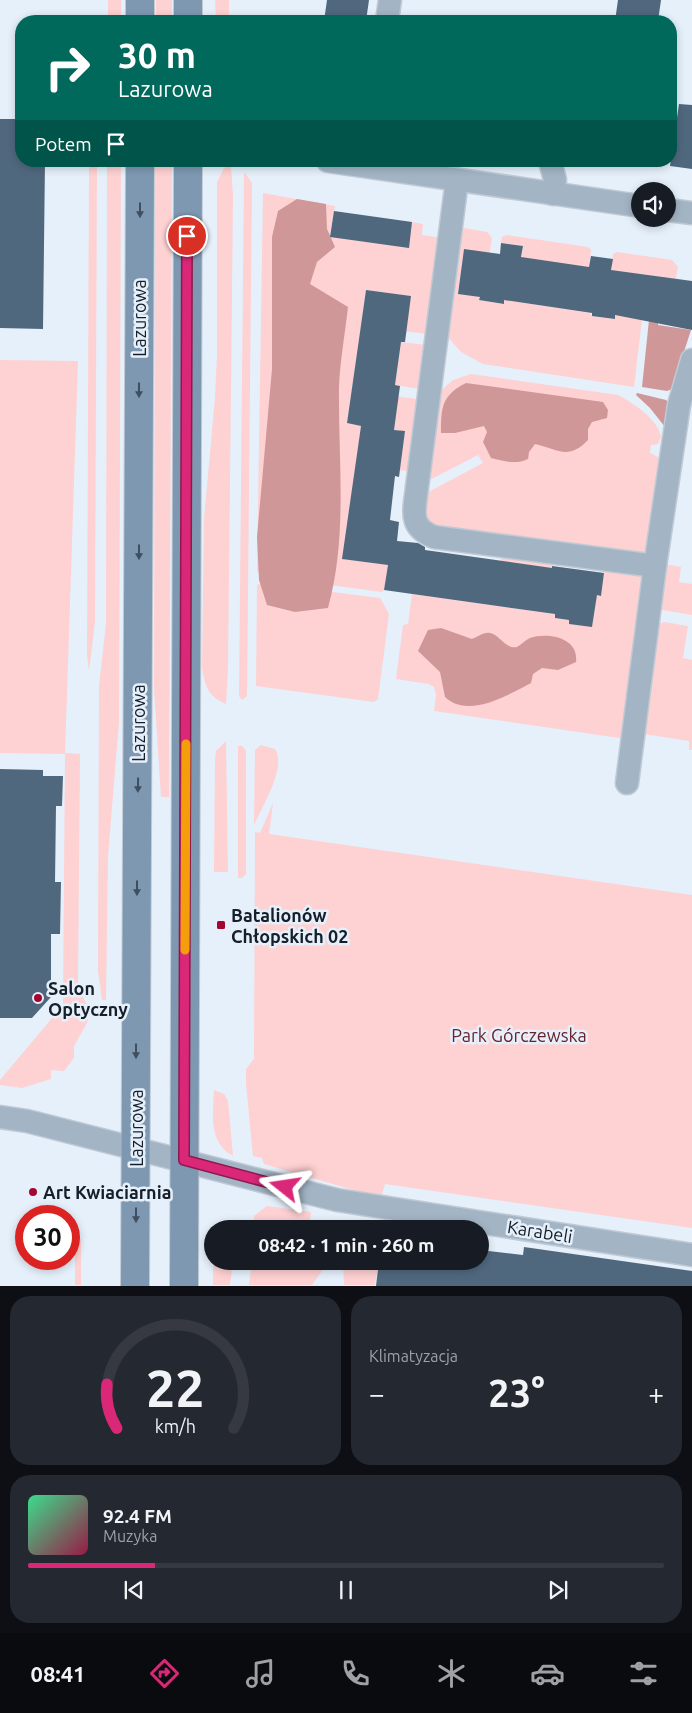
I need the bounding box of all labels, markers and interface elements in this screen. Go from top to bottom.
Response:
icon: right [35,35,100,100]
text: 30 m [118,35,196,75]
text: Lazurowa [118,76,213,101]
icon: arrive [102,130,130,158]
text: Potem [35,133,92,155]
map controls [631,182,676,227]
button: sound [631,182,676,227]
one-way arrow [136,202,144,218]
pin [166,215,208,257]
icon: arrive [173,222,201,250]
street label: Lazurowa [129,279,149,357]
one-way arrow [135,382,143,398]
one-way arrow [135,545,143,561]
street label: Lazurowa [128,684,148,762]
one-way arrow [133,777,141,793]
one-way arrow [133,881,141,897]
place label: Batalionów Chłopskich 02 [231,905,348,946]
marker: Batalionów Chłopskich 02 [215,919,227,931]
place label: Salon Optyczny [48,978,128,1019]
marker: Salon Optyczny [32,992,44,1004]
park label: Park Górczewska [451,1025,587,1045]
one-way arrow [132,1043,140,1059]
street label: Lazurowa [126,1089,146,1167]
position arrow [258,1160,310,1212]
place label: Art Kwiaciarnia [43,1182,171,1202]
marker: Art Kwiaciarnia [27,1186,39,1198]
speed limit sign: 30 [15,1205,80,1270]
one-way arrow [132,1207,140,1223]
street label: Karabeli [506,1216,574,1246]
text: 08:42 · 1 min · 260 m [259,1234,434,1256]
text: Klimatyzacja [369,1347,458,1365]
text: 22 [146,1359,205,1417]
text: 23° [488,1372,545,1414]
text: − [369,1378,385,1409]
text: + [648,1378,664,1409]
text: km/h [155,1416,196,1436]
text: 92.4 FM [103,1505,172,1527]
text: Muzyka [103,1527,157,1545]
icon: previous [120,1576,148,1604]
icon: pause [332,1576,360,1604]
icon: next [544,1576,572,1604]
icon: directions [147,1656,182,1691]
icon: music [243,1656,278,1691]
icon: phone [338,1656,373,1691]
icon: climate [434,1656,469,1691]
icon: car [530,1656,565,1691]
icon: filters [626,1656,661,1691]
text: 08:41 [30,1661,86,1686]

